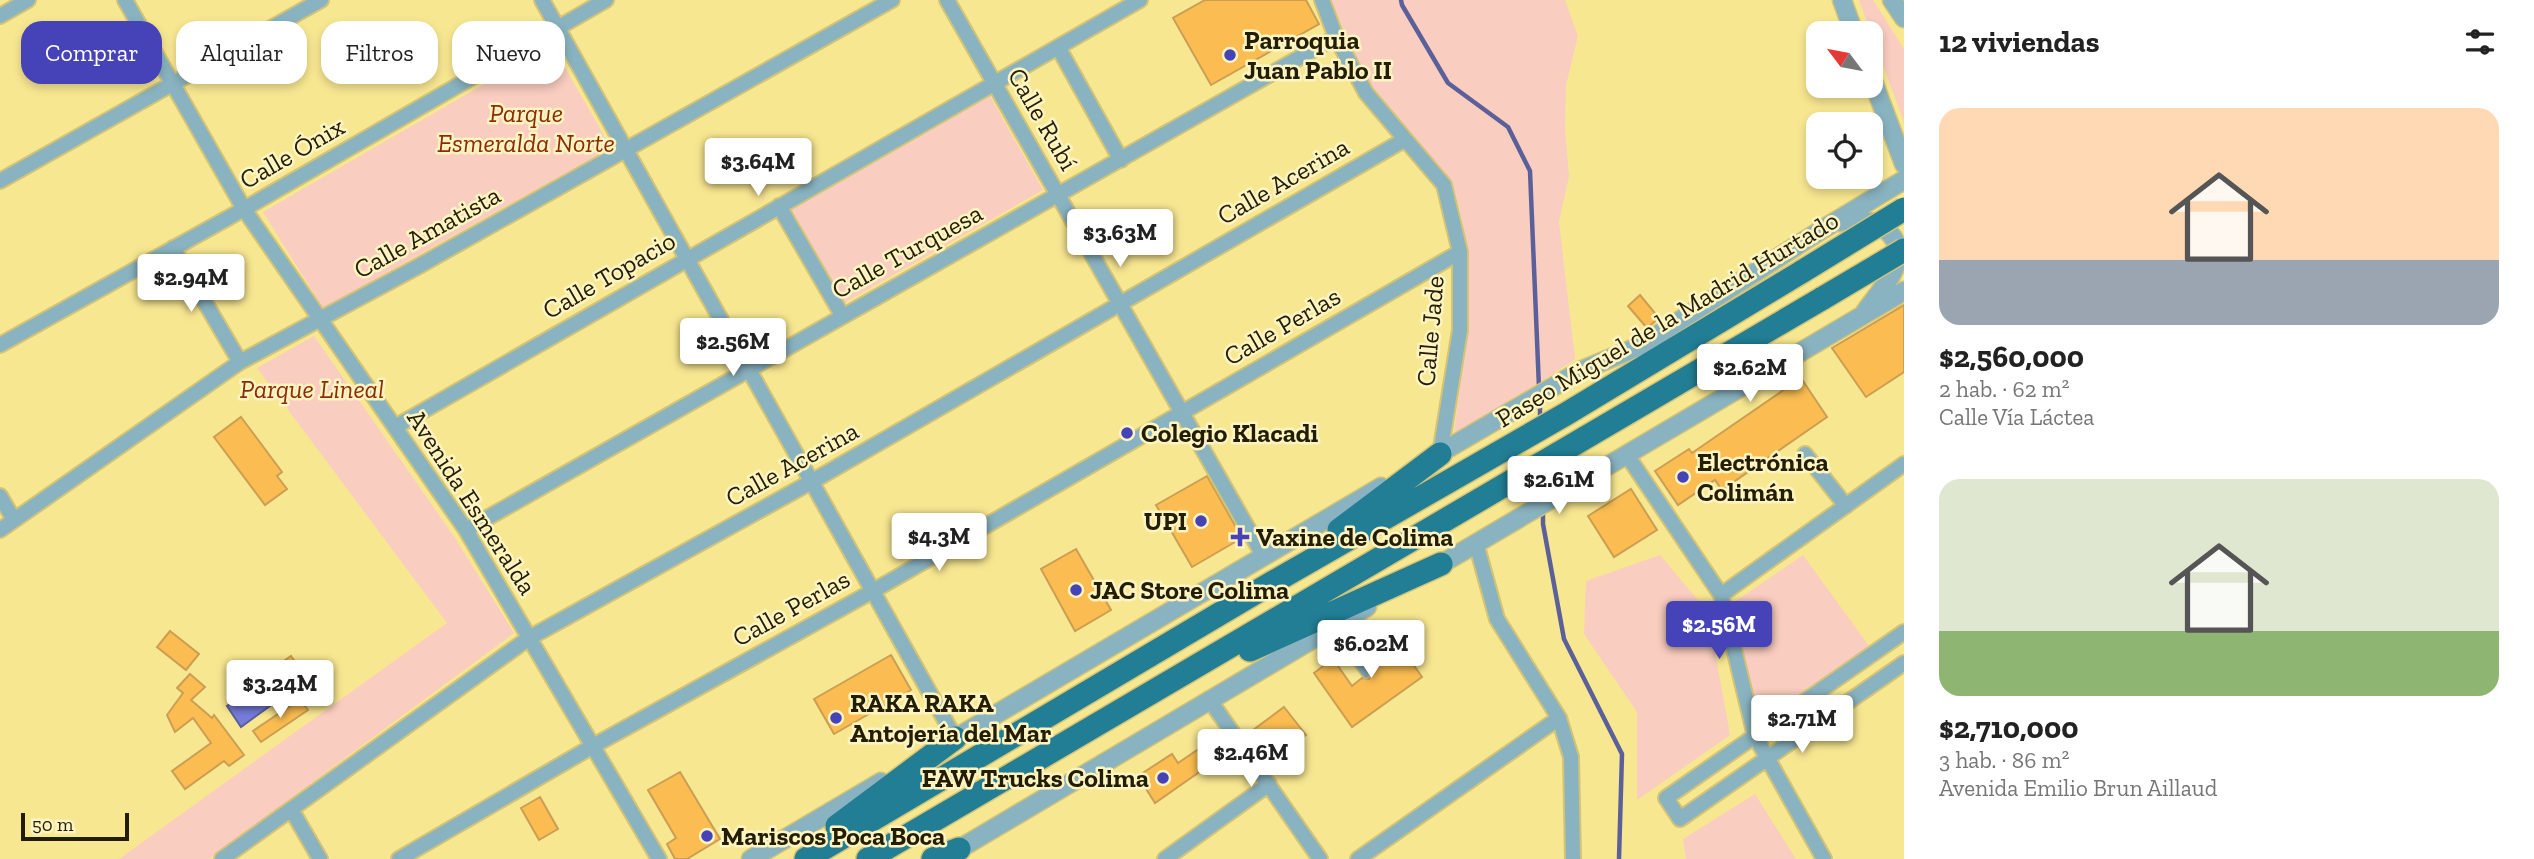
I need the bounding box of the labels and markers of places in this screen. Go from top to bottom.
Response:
place label: Parroquia Juan Pablo II [1244,24,1392,86]
marker: Parroquia Juan Pablo II [1222,47,1238,63]
pin: $3.64M [701,138,815,198]
pin: $3.63M [1063,210,1177,269]
pin: $2.94M [134,254,248,314]
pin: $2.56M [676,318,790,378]
pin: $2.62M [1693,344,1807,404]
place label: Colegio Klacadi [1141,417,1319,449]
marker: Colegio Klacadi [1119,425,1135,441]
place label: Electrónica Colimán [1697,446,1829,508]
pin: $2.61M [1502,456,1616,516]
marker: Electrónica Colimán [1675,469,1691,485]
place label: UPI [1144,505,1187,537]
marker: UPI [1193,513,1209,529]
pin: $4.3M [890,514,988,573]
place label: Vaxine de Colima [1256,521,1454,553]
marker: Vaxine de Colima [1230,527,1250,547]
place label: JAC Store Colima [1090,574,1289,606]
marker: JAC Store Colima [1068,582,1084,598]
pin: $2.56M [1662,602,1776,661]
pin: $6.02M [1314,620,1428,680]
pin: $3.24M [223,660,337,720]
place label: RAKA RAKA Antojería del Mar [850,687,1051,749]
pin: $2.71M [1745,696,1859,755]
marker: RAKA RAKA Antojería del Mar [828,710,844,726]
pin: $2.46M [1194,730,1308,789]
place label: FAW Trucks Colima [922,762,1149,794]
marker: FAW Trucks Colima [1155,770,1171,786]
place label: Mariscos Poca Boca [721,820,945,852]
marker: Mariscos Poca Boca [699,828,715,844]

